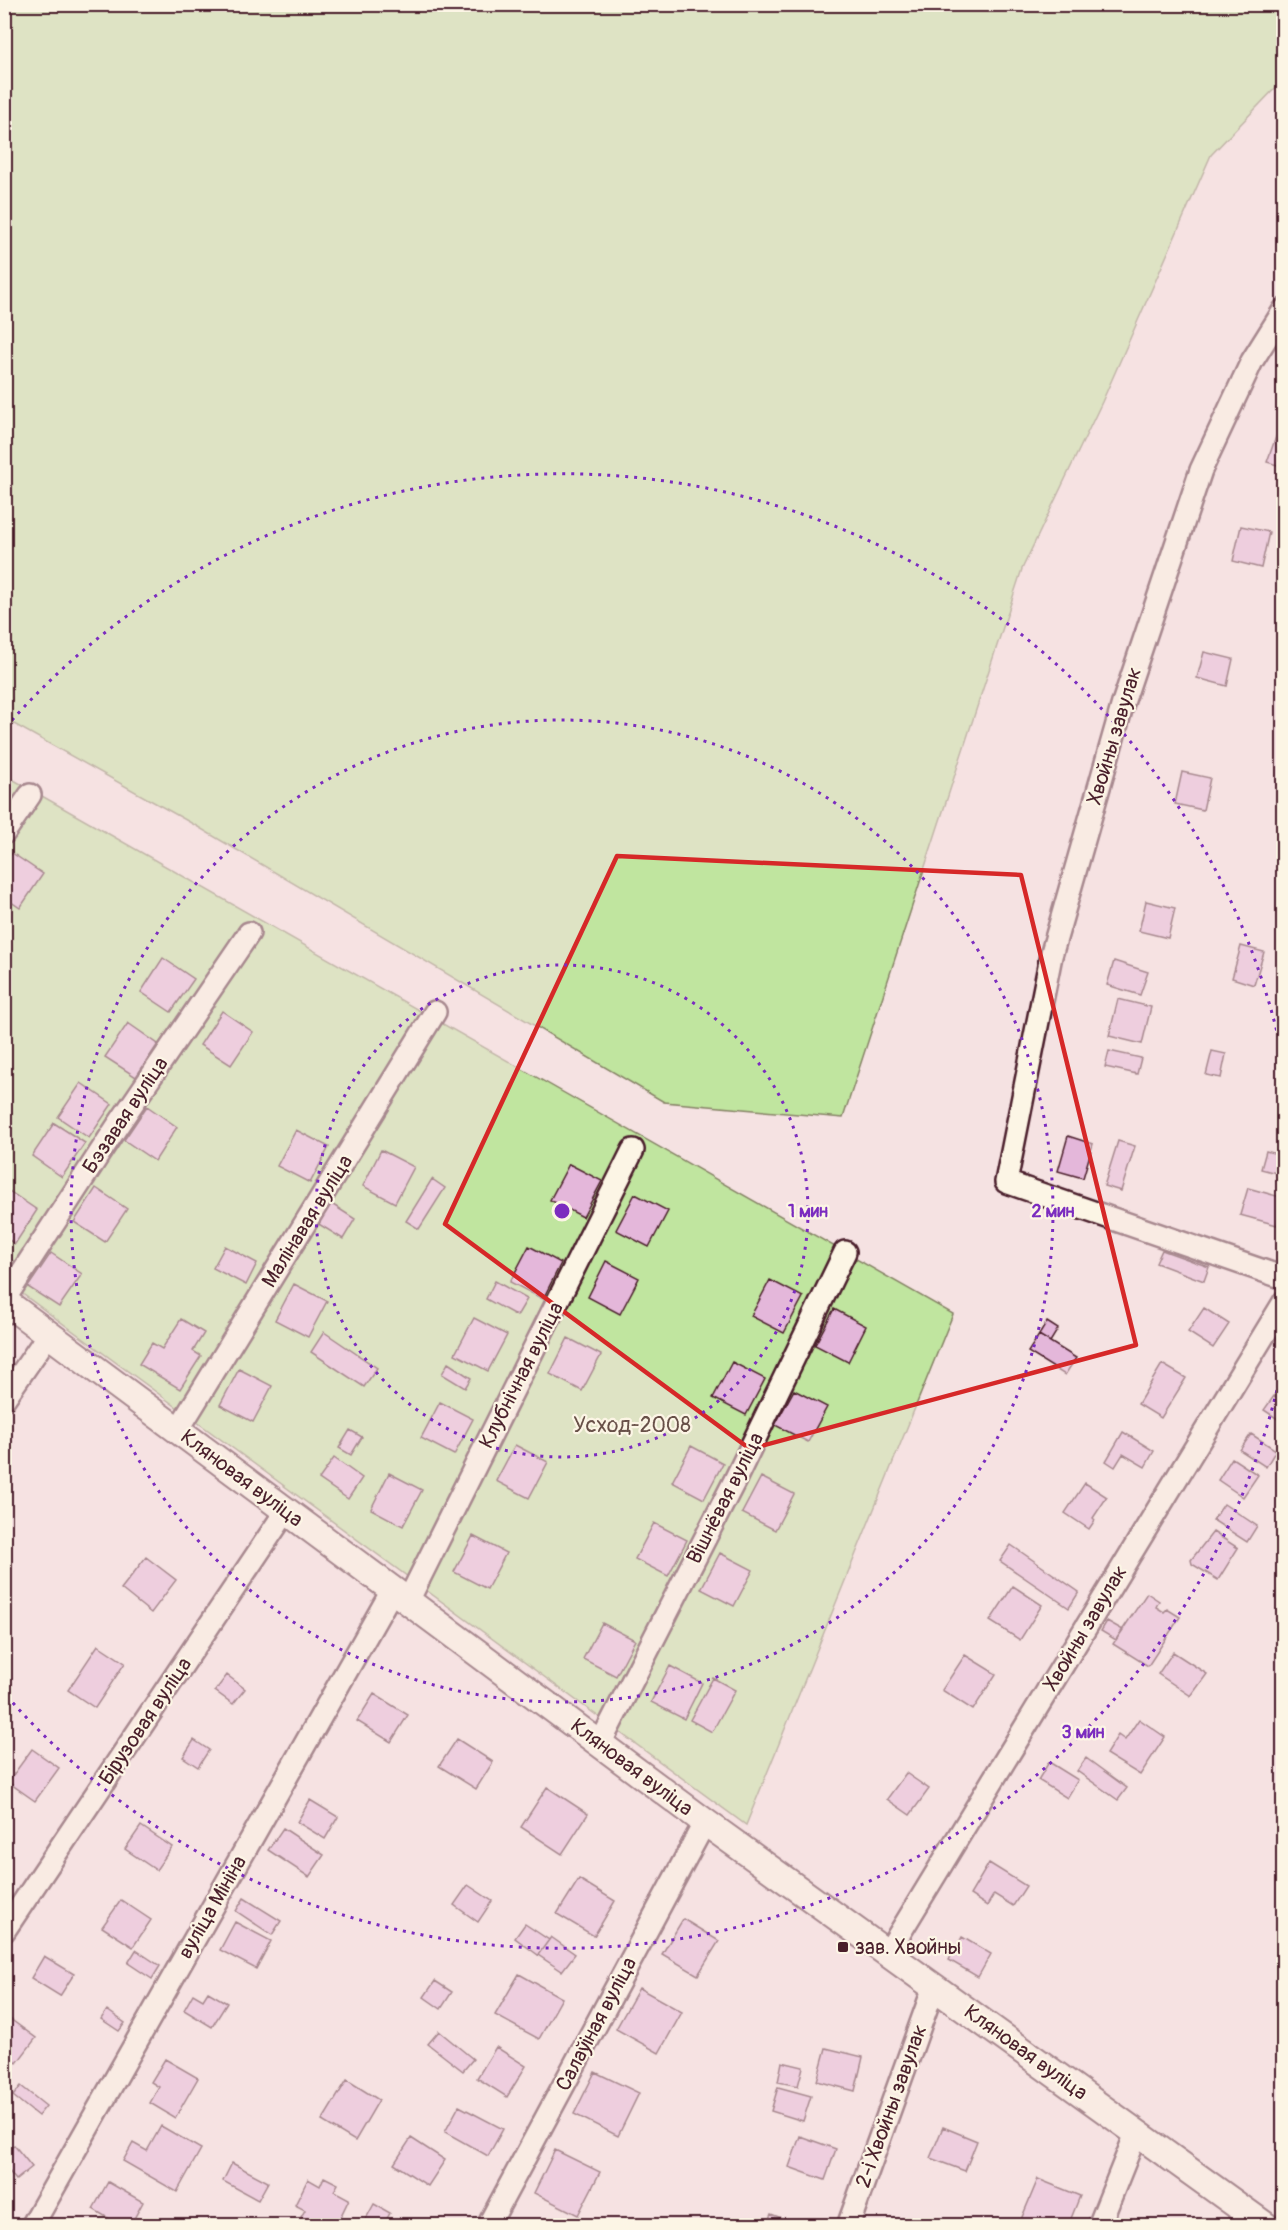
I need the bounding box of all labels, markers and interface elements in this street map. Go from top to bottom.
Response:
street label: Хвойны завулак [1081,664,1148,808]
street label: Бэзавая вуліца [76,1052,174,1179]
street label: Малінавая вуліца [256,1150,359,1293]
text: 1 мин [788,1200,828,1223]
text: 2 мин [1032,1200,1074,1223]
centre of rings [552,1201,572,1221]
street label: Клубнічная вуліца [473,1298,570,1453]
park label: Усход-2008 [573,1412,691,1439]
street label: Кляновая вуліца [175,1424,308,1533]
street label: Вішнёвая вуліца [681,1428,770,1568]
street label: Хвойны завулак [1037,1560,1134,1696]
street label: Бірузовая вуліца [93,1652,198,1790]
street label: Кляновая вуліца [565,1713,698,1822]
text: 3 мин [1062,1721,1104,1744]
street label: вуліца Мініна [172,1851,253,1964]
place label: зав. Хвойны [855,1934,961,1961]
marker: зав. Хвойны [836,1940,850,1954]
street label: Салаўіная вуліца [550,1953,643,2096]
street label: Кляновая вуліца [959,1998,1093,2106]
street label: 2-і Хвойны завулак [849,2021,934,2191]

